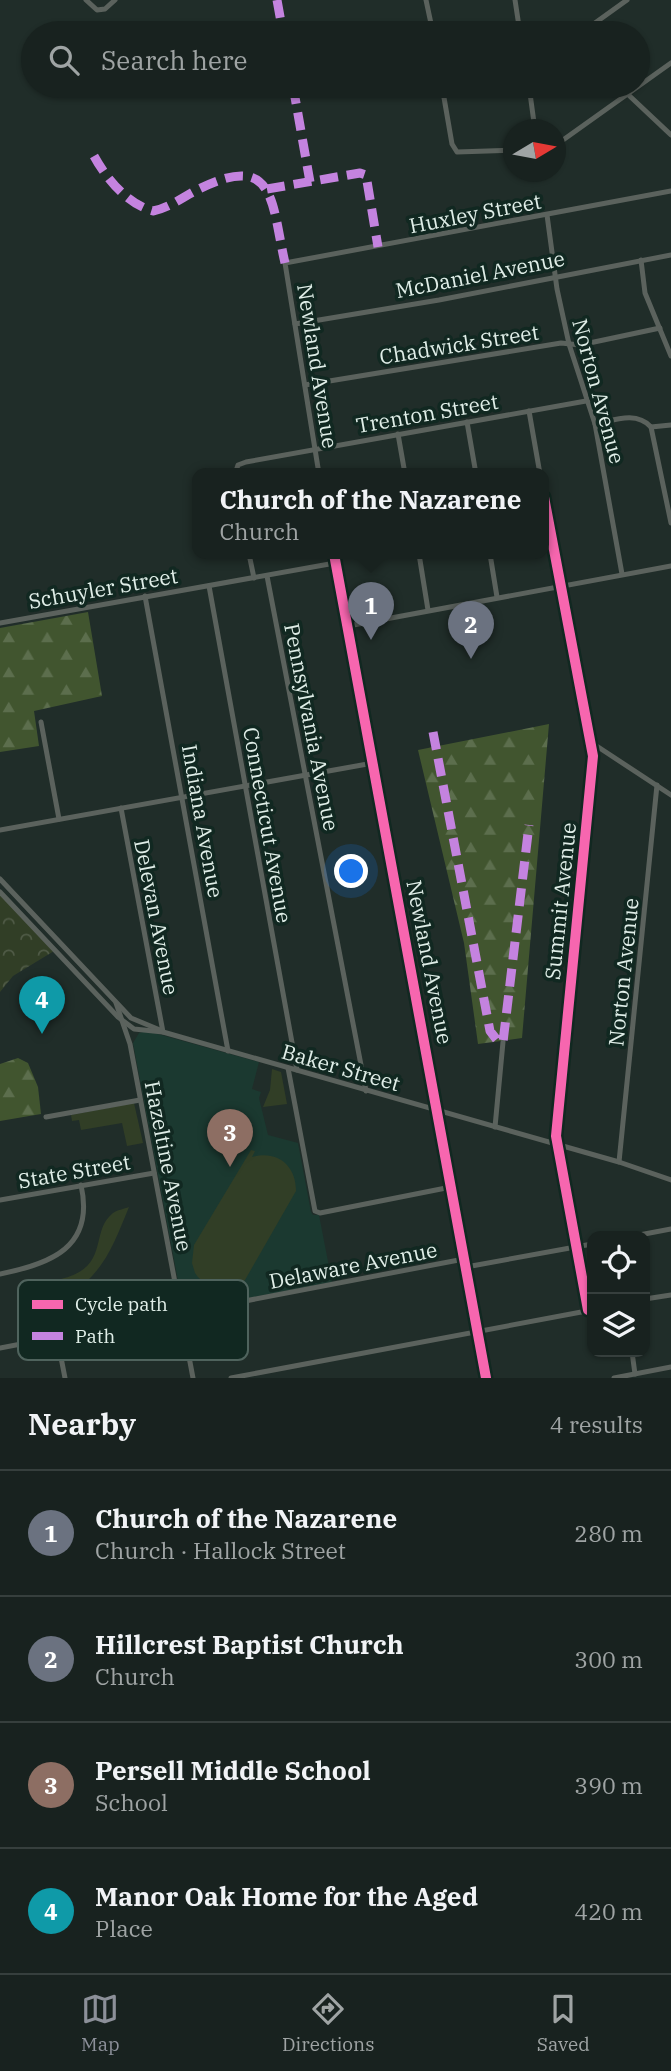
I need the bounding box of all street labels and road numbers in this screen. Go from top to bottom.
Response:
street label: Huxley Street [407,186,543,240]
street label: McDaniel Avenue [393,244,567,304]
street label: Newland Avenue [291,282,345,450]
street label: Norton Avenue [566,315,632,467]
street label: Chadwick Street [377,318,541,370]
street label: Trenton Street [354,387,500,439]
street label: Schuyler Street [26,561,180,615]
street label: Pennsylvania Avenue [278,621,346,833]
street label: Connecticut Avenue [237,725,299,925]
street label: Indiana Avenue [176,742,230,900]
street label: Summit Avenue [538,821,582,981]
street label: Delevan Avenue [128,837,186,997]
street label: Newland Avenue [400,878,460,1046]
street label: Norton Avenue [601,896,645,1048]
street label: Baker Street [279,1037,403,1097]
street label: Hazeltine Avenue [139,1078,199,1254]
street label: State Street [16,1147,132,1195]
street label: Delaware Avenue [267,1235,439,1295]

